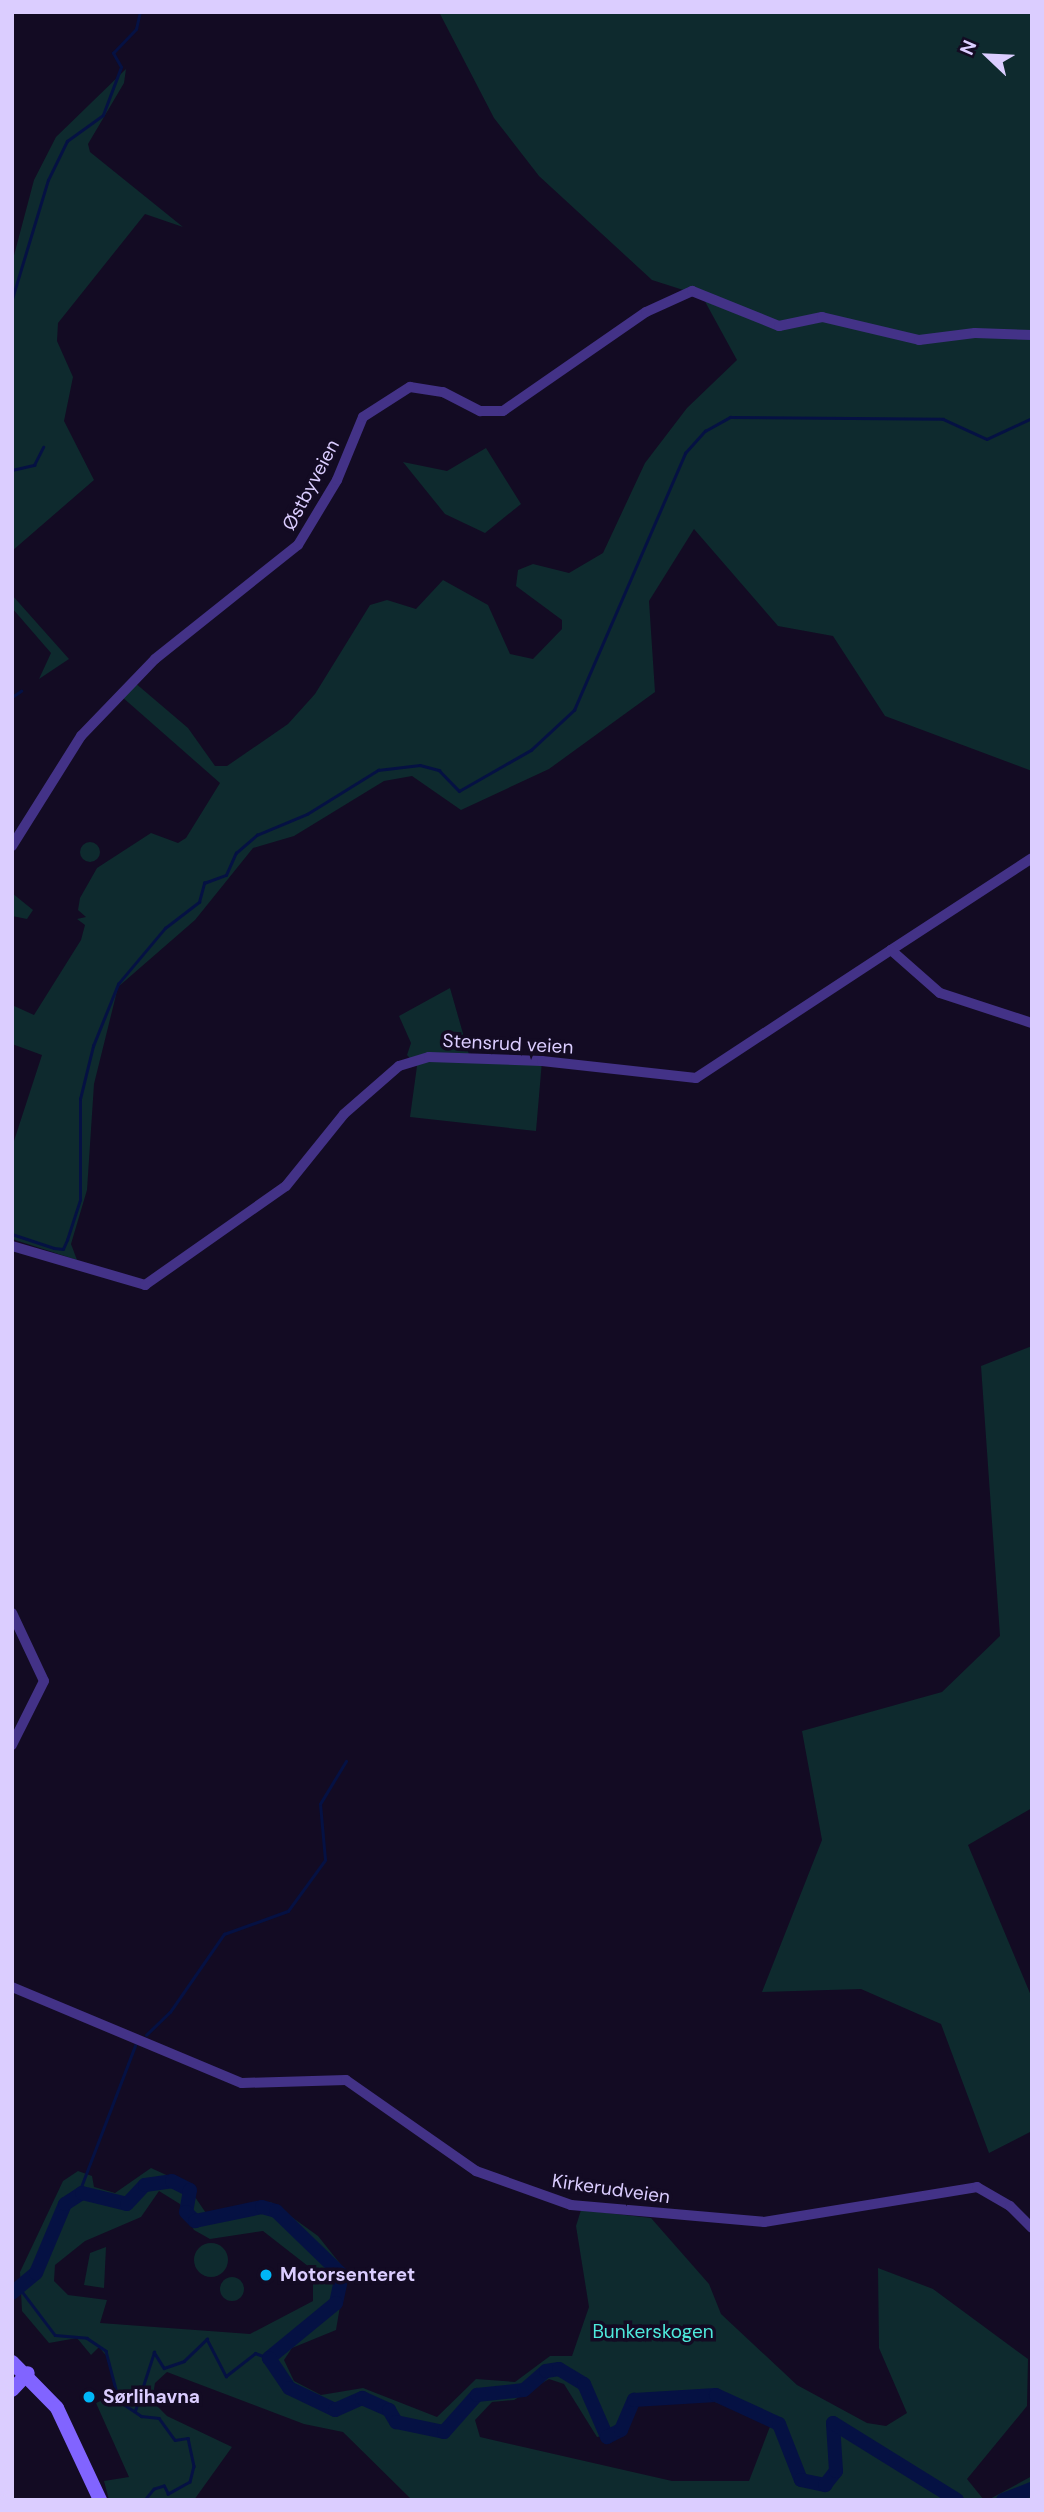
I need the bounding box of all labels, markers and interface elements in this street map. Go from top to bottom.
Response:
north arrow [953,21,1023,91]
text: N [954,36,982,59]
street label: Østbyveien [278,436,344,534]
street label: Stensrud veien [442,1029,574,1059]
street label: Kirkerudveien [551,2169,671,2209]
place label: Motorsenteret [280,2264,415,2286]
marker: Motorsenteret [258,2267,274,2283]
park label: Bunkerskogen [592,2321,714,2343]
place label: Sørlihavna [103,2386,200,2408]
marker: Sørlihavna [81,2389,97,2405]

